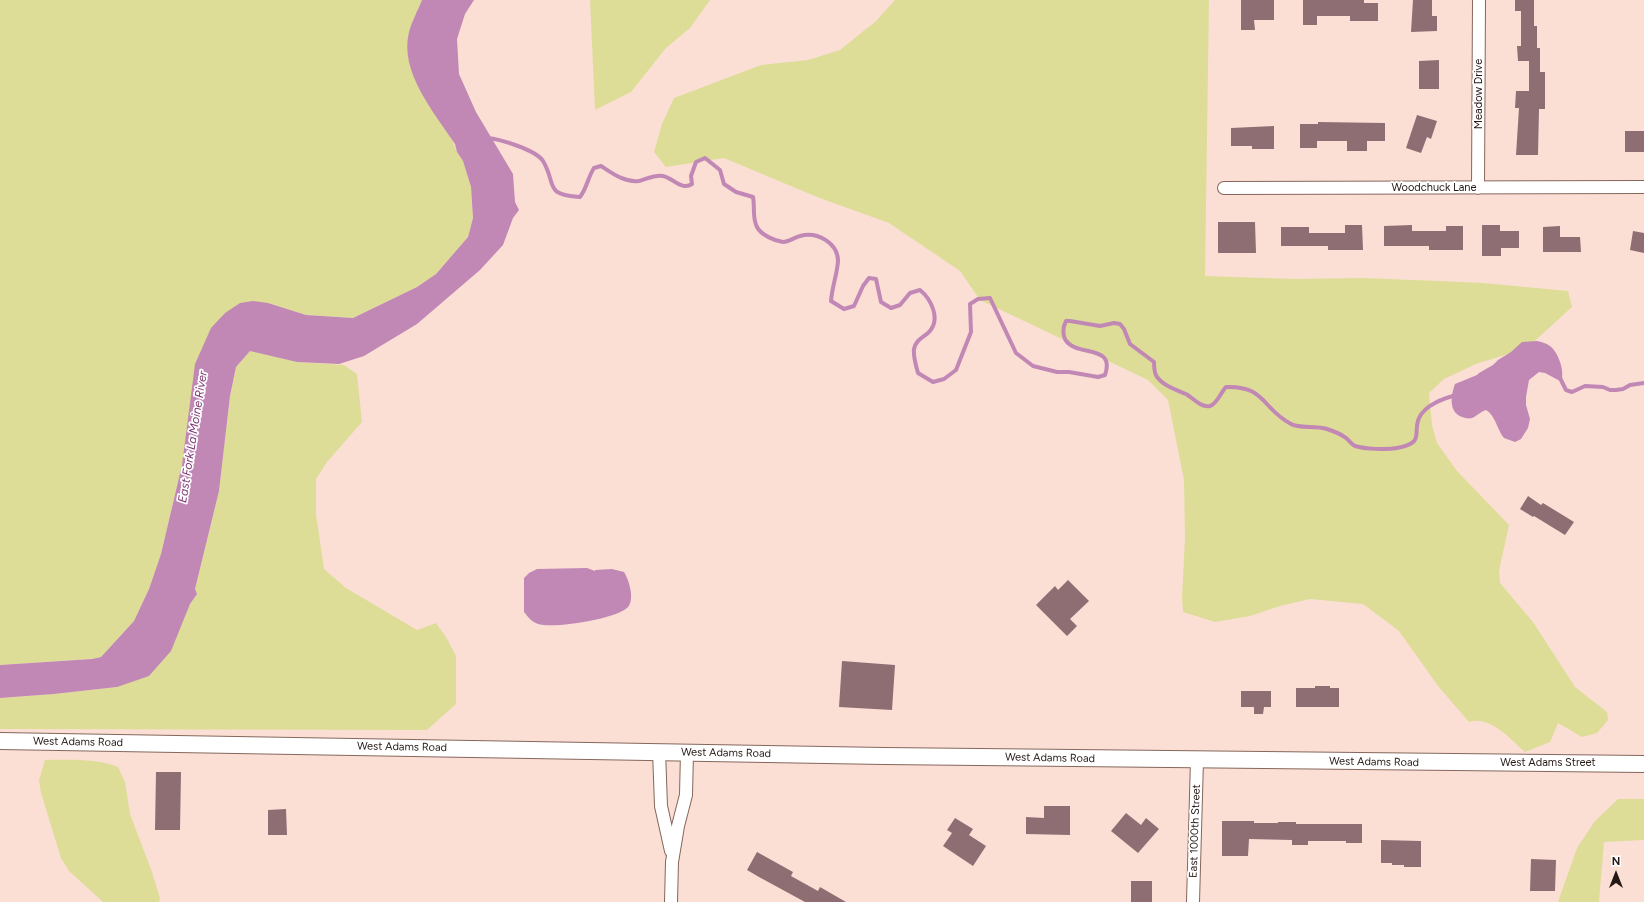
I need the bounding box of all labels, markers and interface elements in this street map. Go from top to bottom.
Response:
street label: Meadow Drive [1472,59,1486,129]
street label: Woodchuck Lane [1391,181,1477,195]
water label: East Fork La Moine River [175,370,211,504]
street label: West Adams Road [33,735,123,749]
street label: West Adams Road [357,740,447,754]
street label: West Adams Road [681,746,771,760]
street label: West Adams Road [1005,751,1095,765]
street label: West Adams Road [1329,755,1419,769]
street label: West Adams Street [1500,756,1596,770]
street label: East 1000th Street [1187,784,1203,878]
north arrow [1596,854,1636,894]
text: N [1612,855,1620,868]

